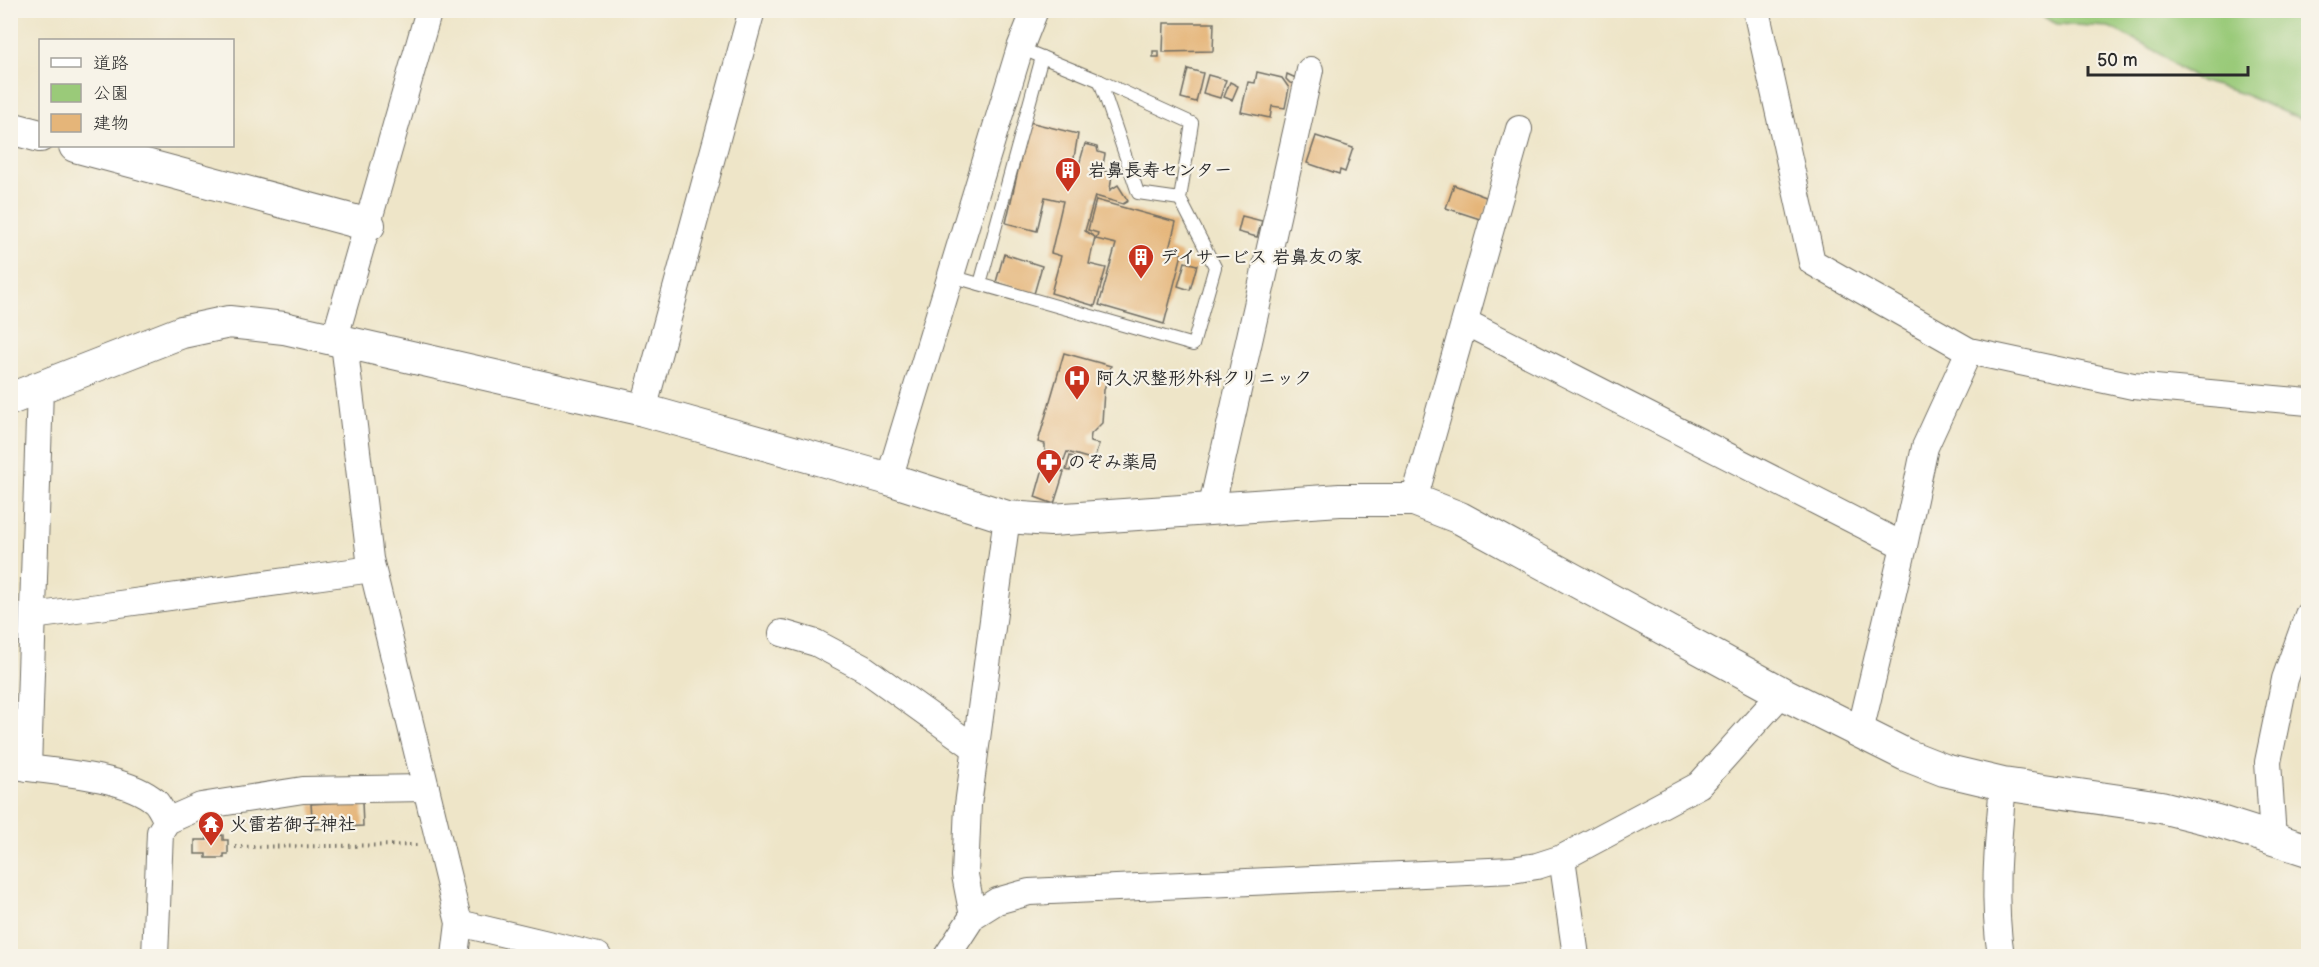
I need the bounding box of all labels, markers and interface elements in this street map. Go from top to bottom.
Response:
legend [39,39,234,147]
scale bar [2088,39,2248,77]
text: 50 m [2097,50,2138,71]
text: 道路 [93,53,129,74]
text: 公園 [93,83,129,104]
text: 建物 [93,113,129,134]
building icon: 岩鼻長寿センター [1053,155,1083,193]
place label: 岩鼻長寿センター [1088,160,1232,181]
building icon: デイサービス 岩鼻友の家 [1126,242,1156,280]
place label: デイサービス 岩鼻友の家 [1160,247,1362,268]
hospital icon: 阿久沢整形外科クリニック [1062,363,1092,401]
place label: 阿久沢整形外科クリニック [1096,368,1312,389]
pharmacy icon: のぞみ薬局 [1034,447,1064,485]
place label: のぞみ薬局 [1068,452,1158,473]
temple icon: 火雷若御子神社 [196,809,226,847]
place label: 火雷若御子神社 [230,814,356,835]

